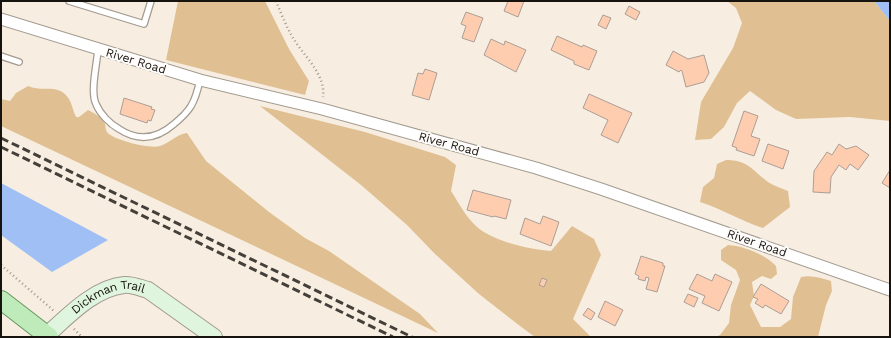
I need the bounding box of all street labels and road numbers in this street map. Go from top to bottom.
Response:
street label: River Road [104,45,168,77]
street label: River Road [417,129,481,159]
street label: River Road [725,226,789,260]
street label: Dickman Trail [69,278,147,317]

